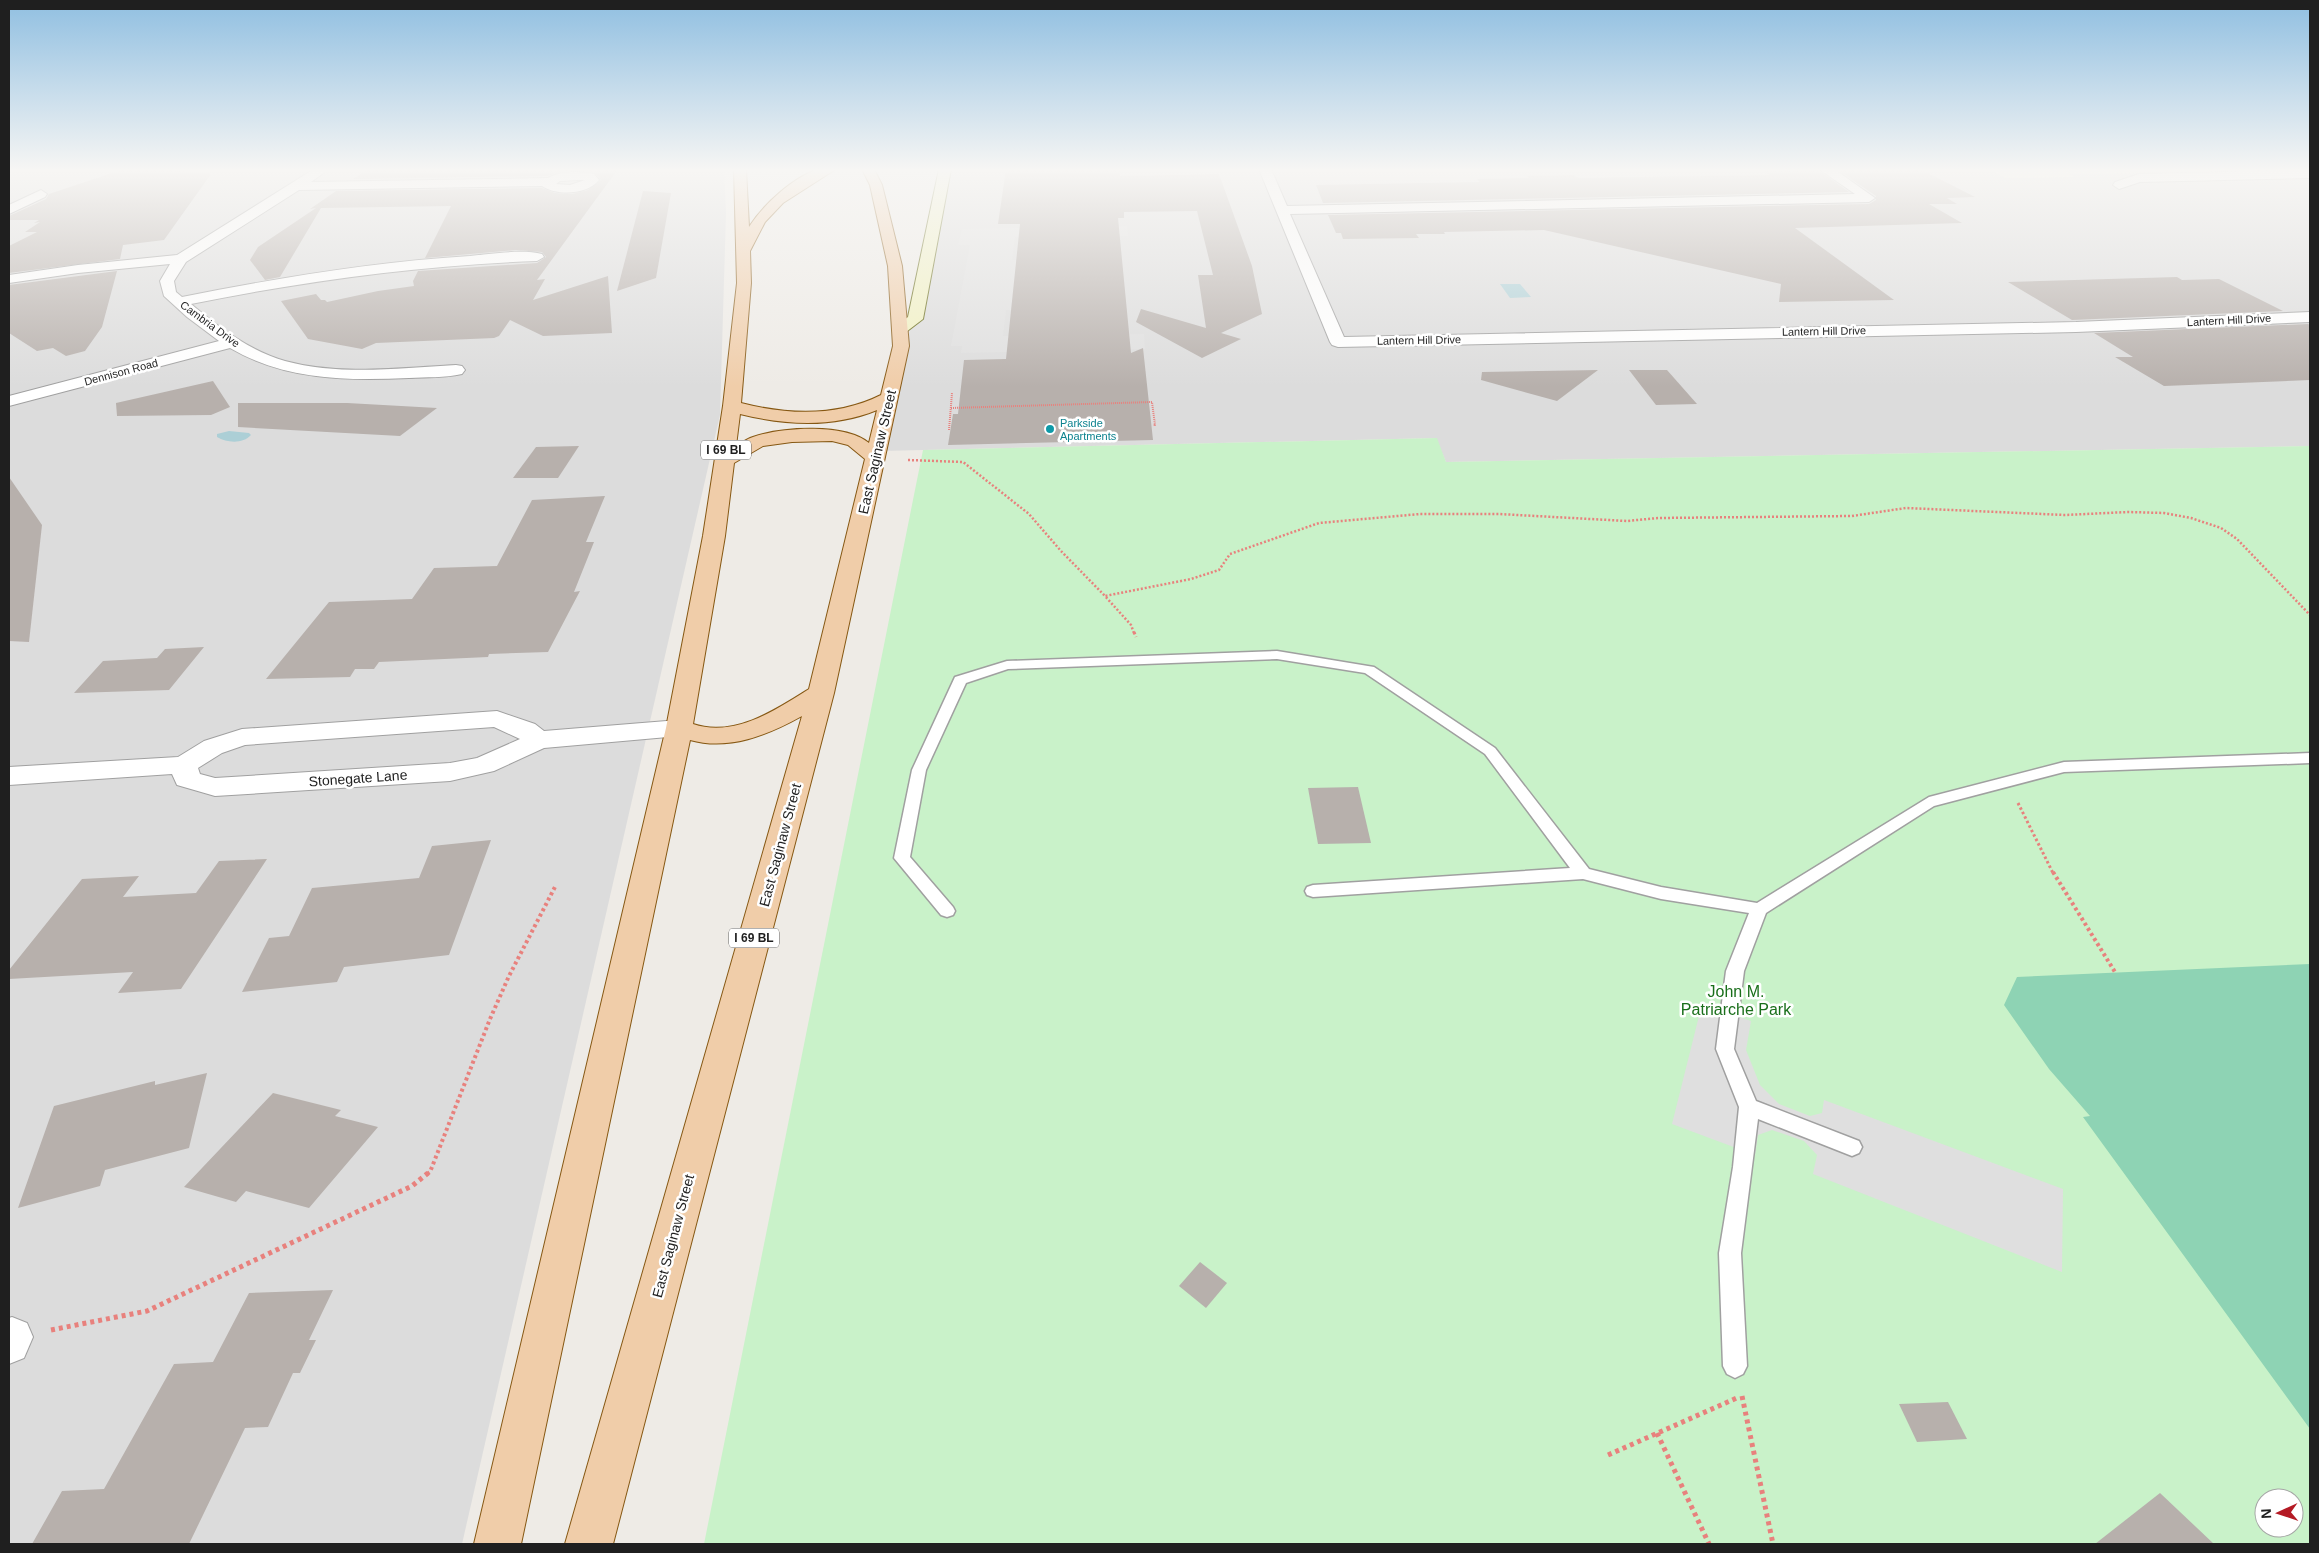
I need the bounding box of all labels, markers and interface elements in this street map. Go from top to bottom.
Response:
street label: Cambria Drive [178,298,242,350]
street label: Lantern Hill Drive [2187,312,2271,328]
street label: Lantern Hill Drive [1782,324,1866,338]
street label: Lantern Hill Drive [1377,333,1461,347]
street label: Dennison Road [83,356,159,388]
street label: East Saginaw Street [855,388,899,516]
place label: Parkside Apartments [1060,417,1117,442]
marker: Parkside Apartments [1044,423,1056,435]
road number: I 69 BL [701,440,751,460]
street label: Stonegate Lane [308,767,408,789]
street label: East Saginaw Street [756,782,804,908]
road number: I 69 BL [729,928,779,948]
park label: John M. Patriarche Park [1681,983,1792,1018]
street label: East Saginaw Street [649,1173,697,1299]
north arrow [2254,1488,2304,1538]
text: N [2258,1508,2274,1519]

